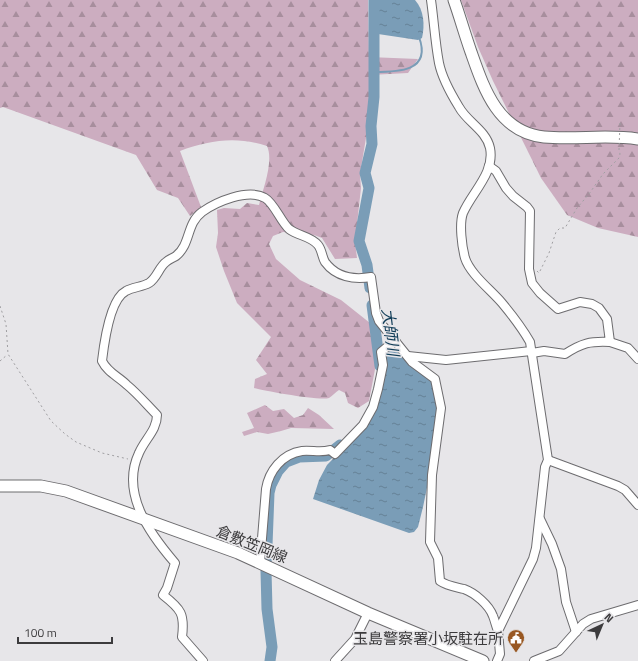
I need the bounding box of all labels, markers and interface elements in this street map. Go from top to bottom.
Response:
water label: 大師川 [376,307,406,359]
street label: 倉敷笠岡線 [213,519,291,569]
north arrow [582,605,622,645]
text: N [601,609,617,626]
scale bar [18,619,112,645]
text: 100 m [24,623,57,642]
place label: 玉島警察署小坂駐在所 [353,627,503,650]
public building icon: 玉島警察署小坂駐在所 [506,628,526,653]

